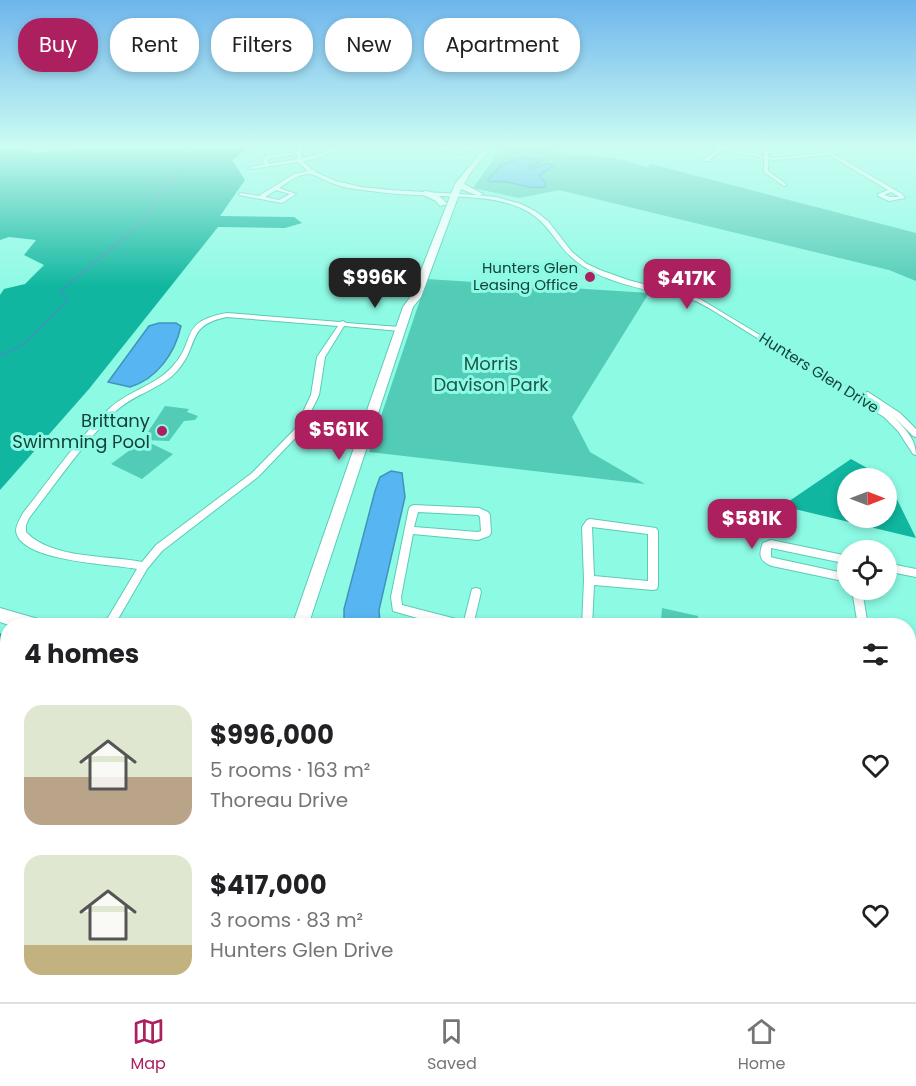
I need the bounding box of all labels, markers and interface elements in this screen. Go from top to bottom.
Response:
chip: Buy [18,18,98,72]
chip: Rent [110,18,199,72]
chip: Filters [211,18,313,72]
chip: New [325,18,412,72]
chip: Apartment [424,18,580,72]
place label: Hunters Glen Leasing Office [473,257,578,295]
pin: $996K [333,258,417,309]
pin: $417K [645,259,729,310]
text: $996K [343,263,407,291]
text: $417K [658,264,716,292]
marker: Hunters Glen Leasing Office [583,270,597,284]
street label: Hunters Glen Drive [755,327,883,418]
park label: Morris Davison Park [433,351,549,397]
place label: Brittany Swimming Pool [12,408,150,454]
pin: $561K [297,410,381,461]
text: $561K [309,415,369,443]
marker: Brittany Swimming Pool [155,424,169,438]
north arrow [837,468,897,528]
map controls [837,468,897,600]
pin: $581K [710,499,794,550]
text: $581K [722,504,782,532]
button: locate [837,540,897,600]
text: 4 homes [24,636,139,672]
icon: filters [859,638,892,671]
text: $996,000 [210,717,334,753]
icon: home [72,729,144,801]
icon: heart [859,749,892,782]
text: 5 rooms · 163 m² [210,756,370,784]
text: Thoreau Drive [210,786,348,814]
text: $417,000 [210,867,327,903]
icon: home [72,879,144,951]
icon: heart [859,899,892,932]
text: 3 rooms · 83 m² [210,906,363,934]
text: Hunters Glen Drive [210,936,394,964]
tab: Map [130,1015,166,1076]
tab: Saved [427,1015,477,1076]
tab: Home [738,1015,785,1076]

